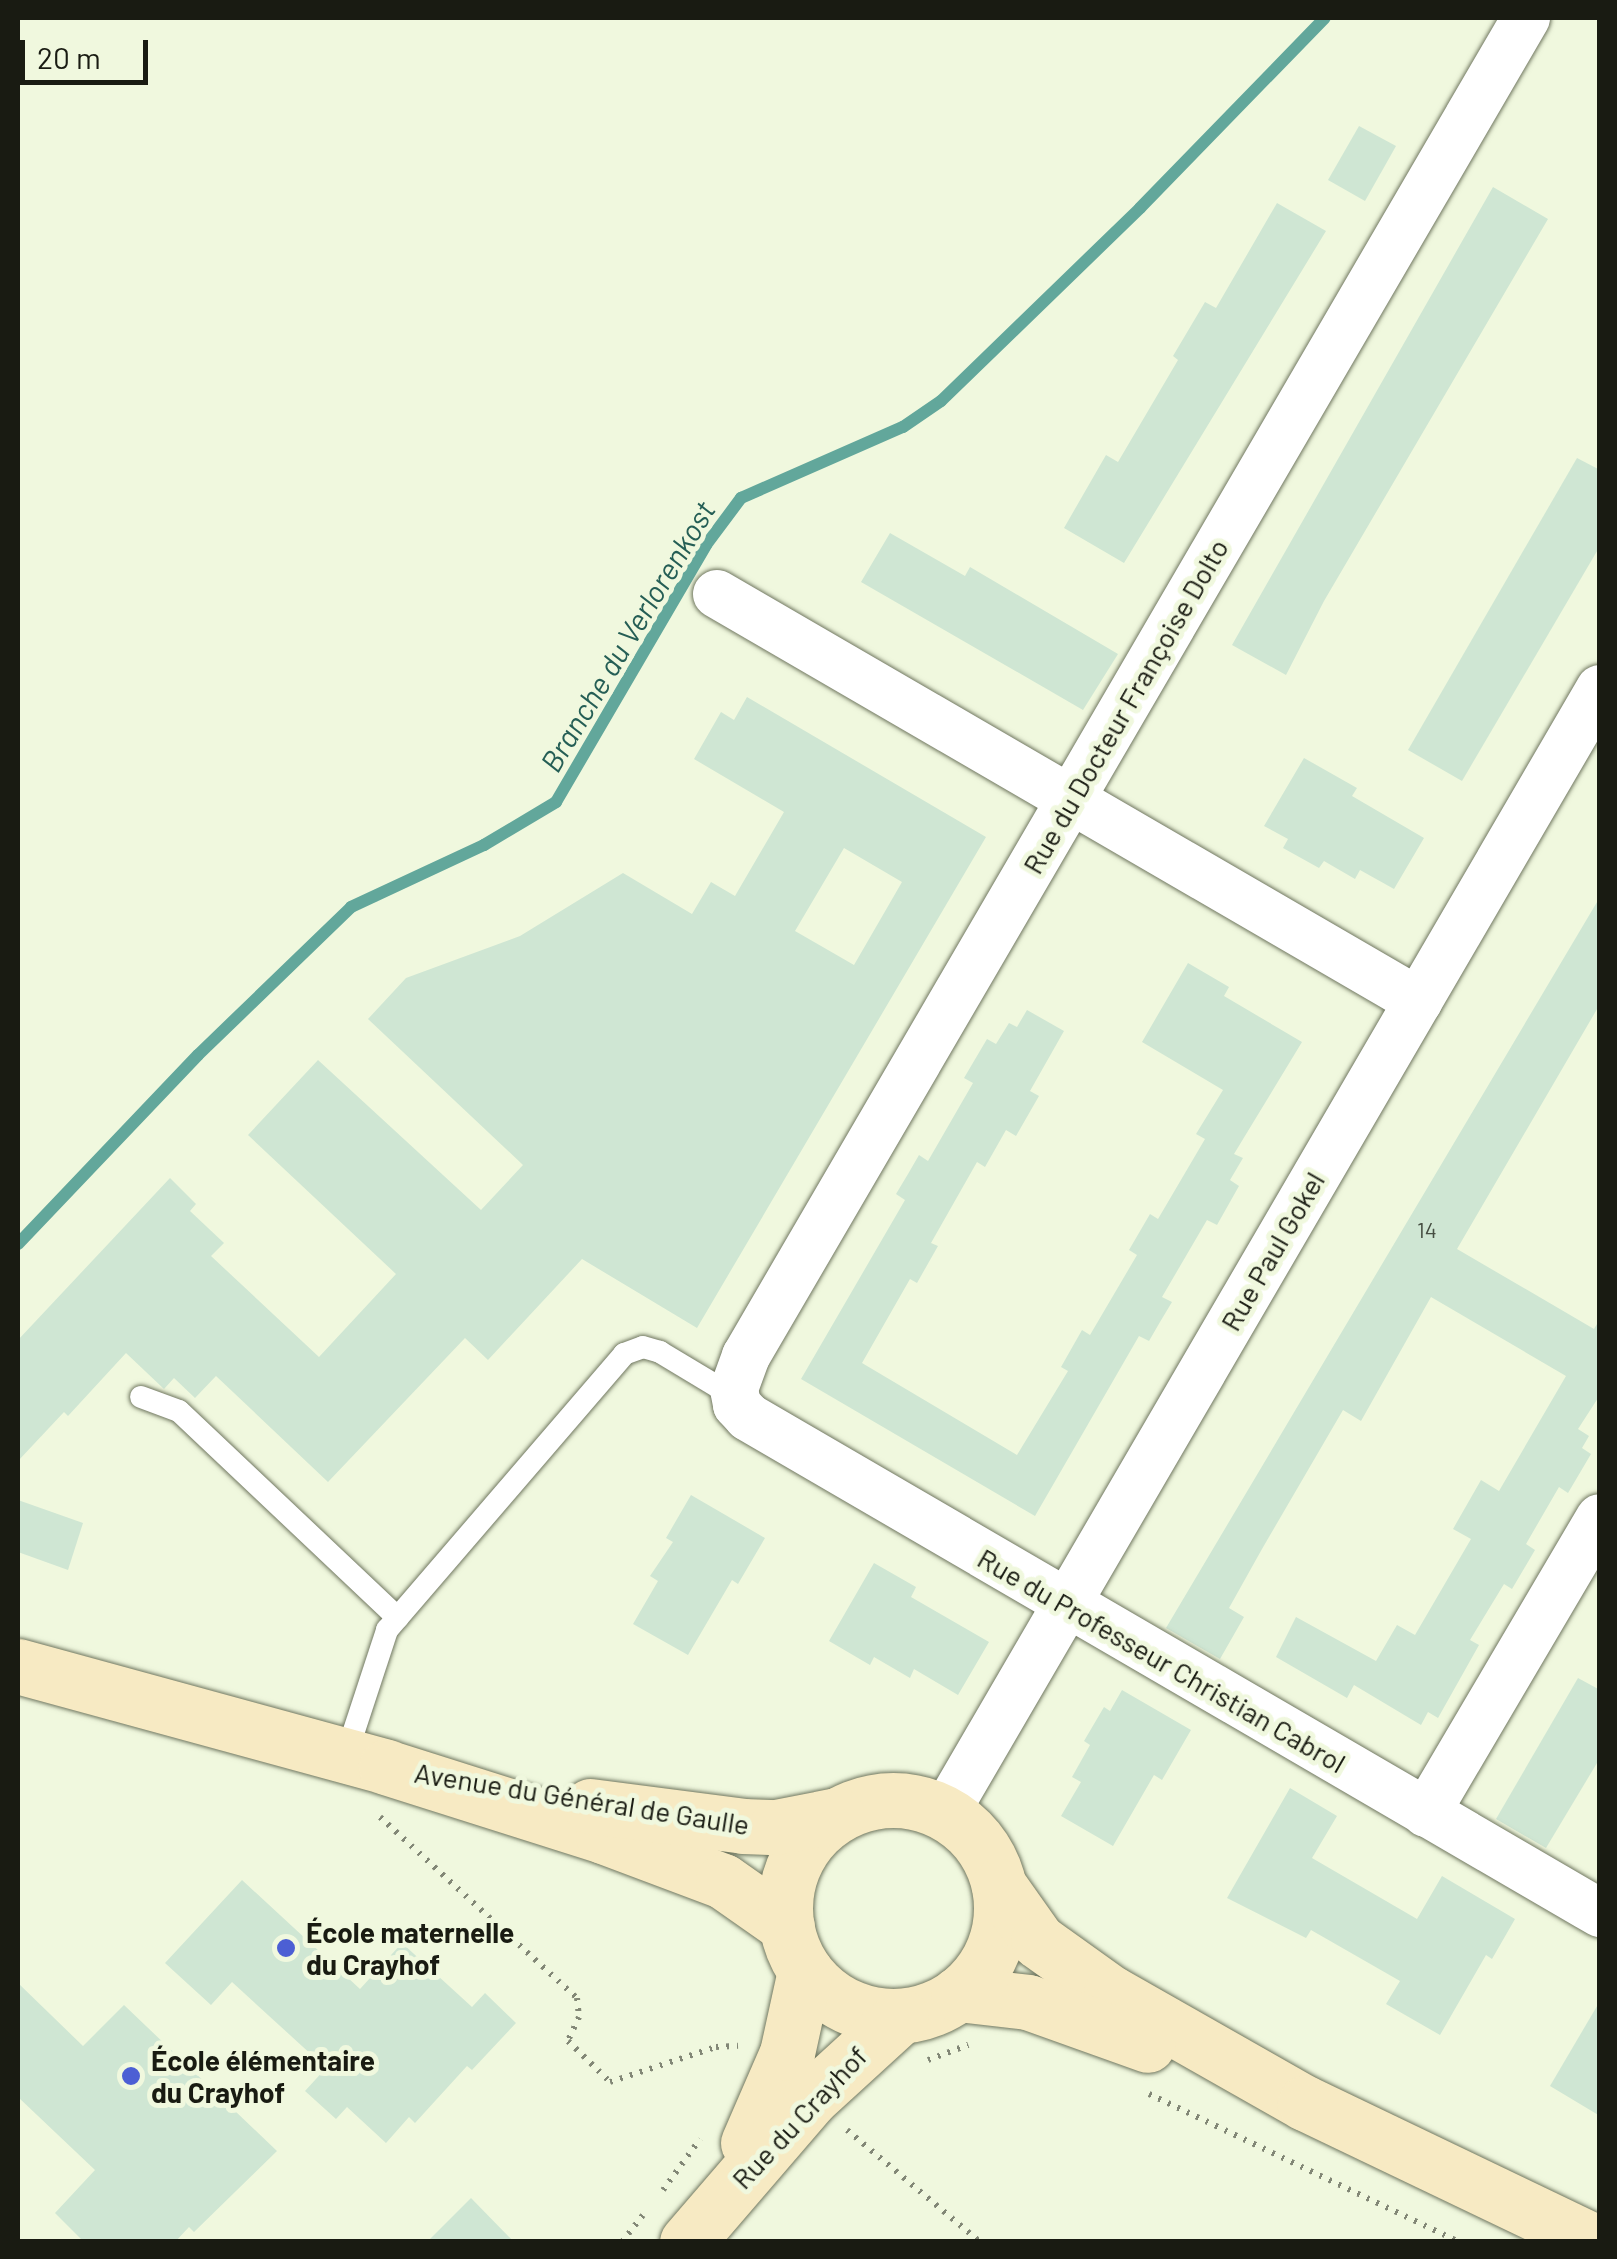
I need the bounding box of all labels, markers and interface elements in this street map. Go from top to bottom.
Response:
scale bar [25,20,152,82]
text: 20 m [37,39,101,75]
water label: Branche du Verlorenkost [532,494,722,778]
street label: Rue du Docteur Françoise Dolto [1015,533,1235,879]
street label: Rue Paul Gokel [1213,1166,1331,1336]
house number: 14 [1417,1217,1437,1243]
street label: Rue du Professeur Christian Cabrol [972,1541,1352,1779]
street label: Avenue du Général de Gaulle [412,1755,752,1841]
place label: École maternelle du Crayhof [306,1915,514,1981]
marker: École maternelle du Crayhof [275,1937,297,1959]
street label: Rue du Crayhof [724,2039,874,2195]
place label: École élémentaire du Crayhof [151,2043,375,2109]
marker: École élémentaire du Crayhof [120,2065,142,2087]

